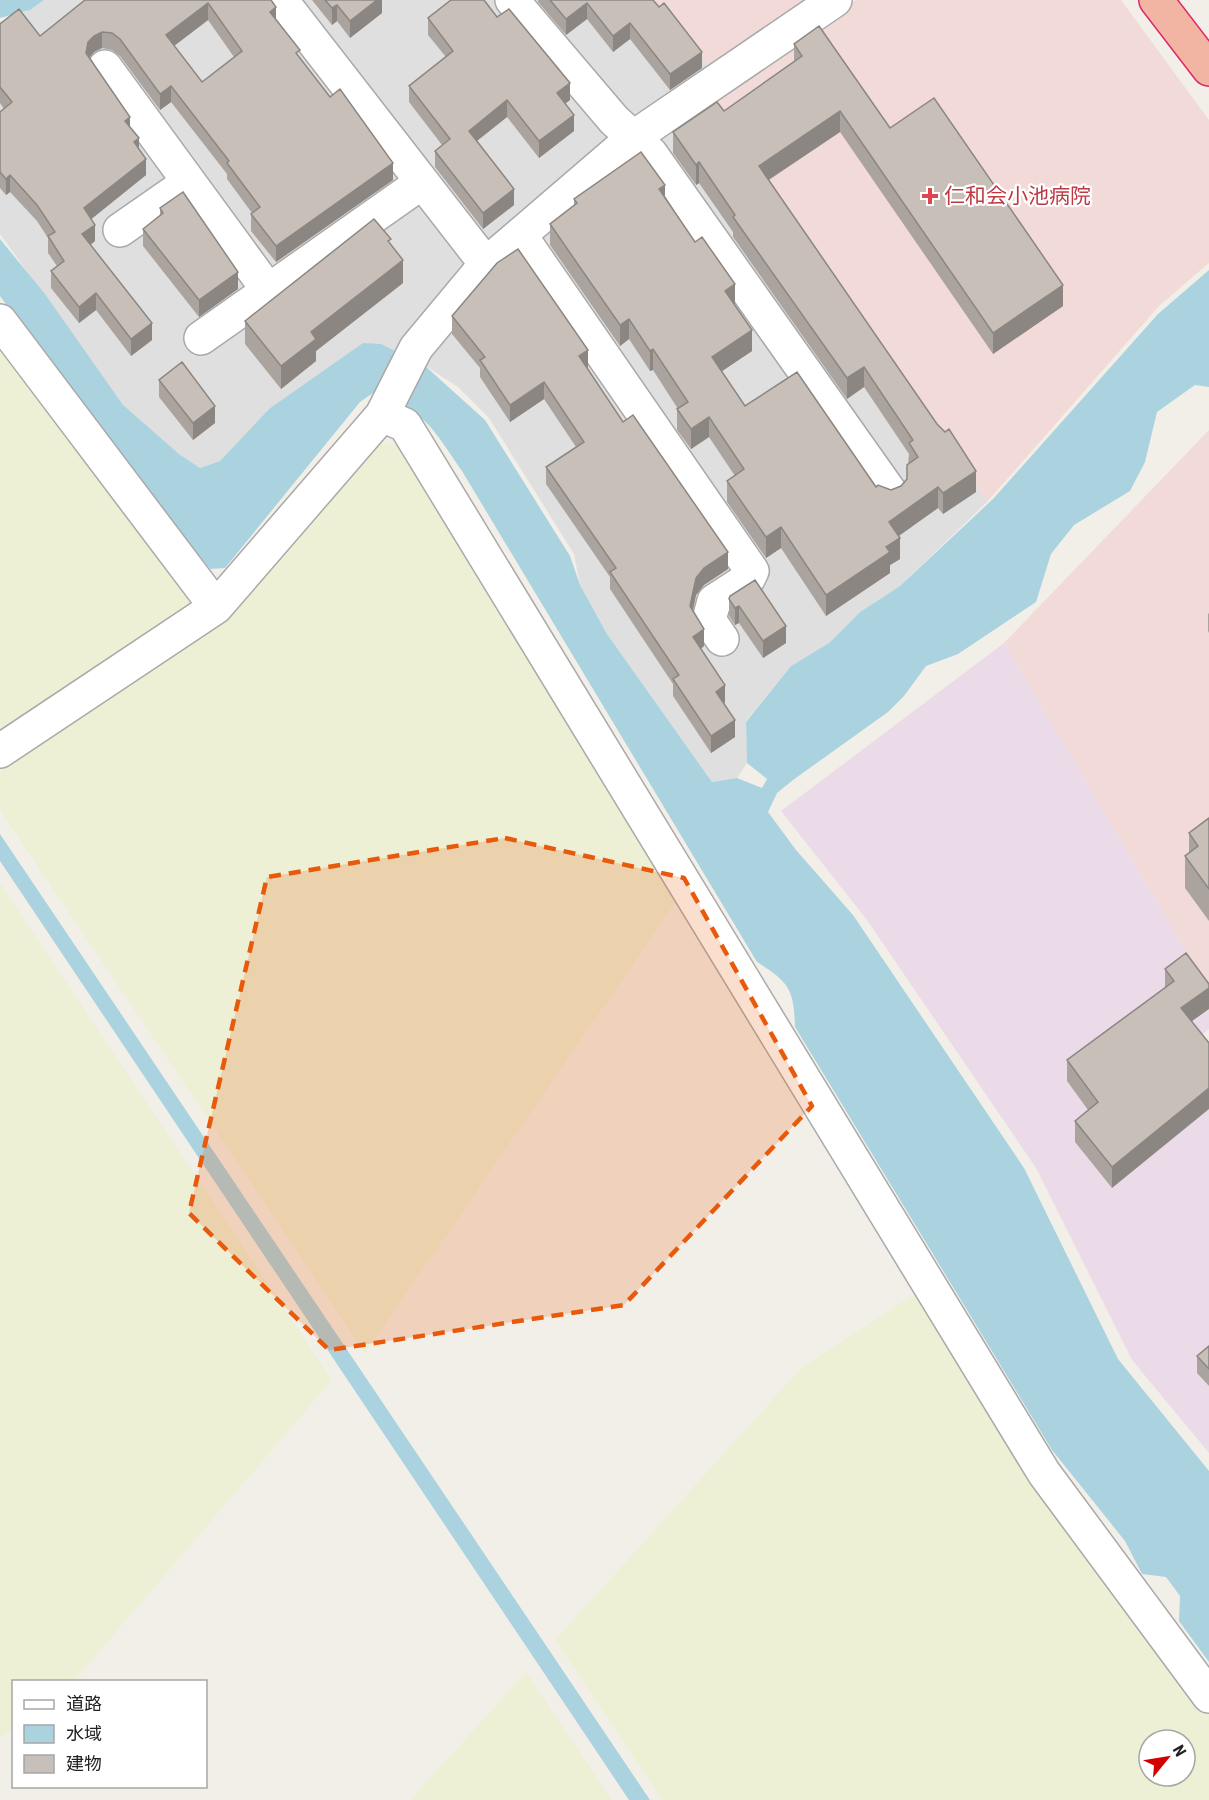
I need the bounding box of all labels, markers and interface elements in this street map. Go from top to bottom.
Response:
place label: 仁和会小池病院 [944,184,1091,208]
marker: 仁和会小池病院 [921,187,939,205]
legend [12,1680,207,1788]
text: 道路 [66,1693,102,1714]
text: 水域 [66,1723,102,1744]
north arrow [1137,1728,1197,1788]
text: N [1169,1742,1190,1760]
text: 建物 [66,1753,102,1774]

